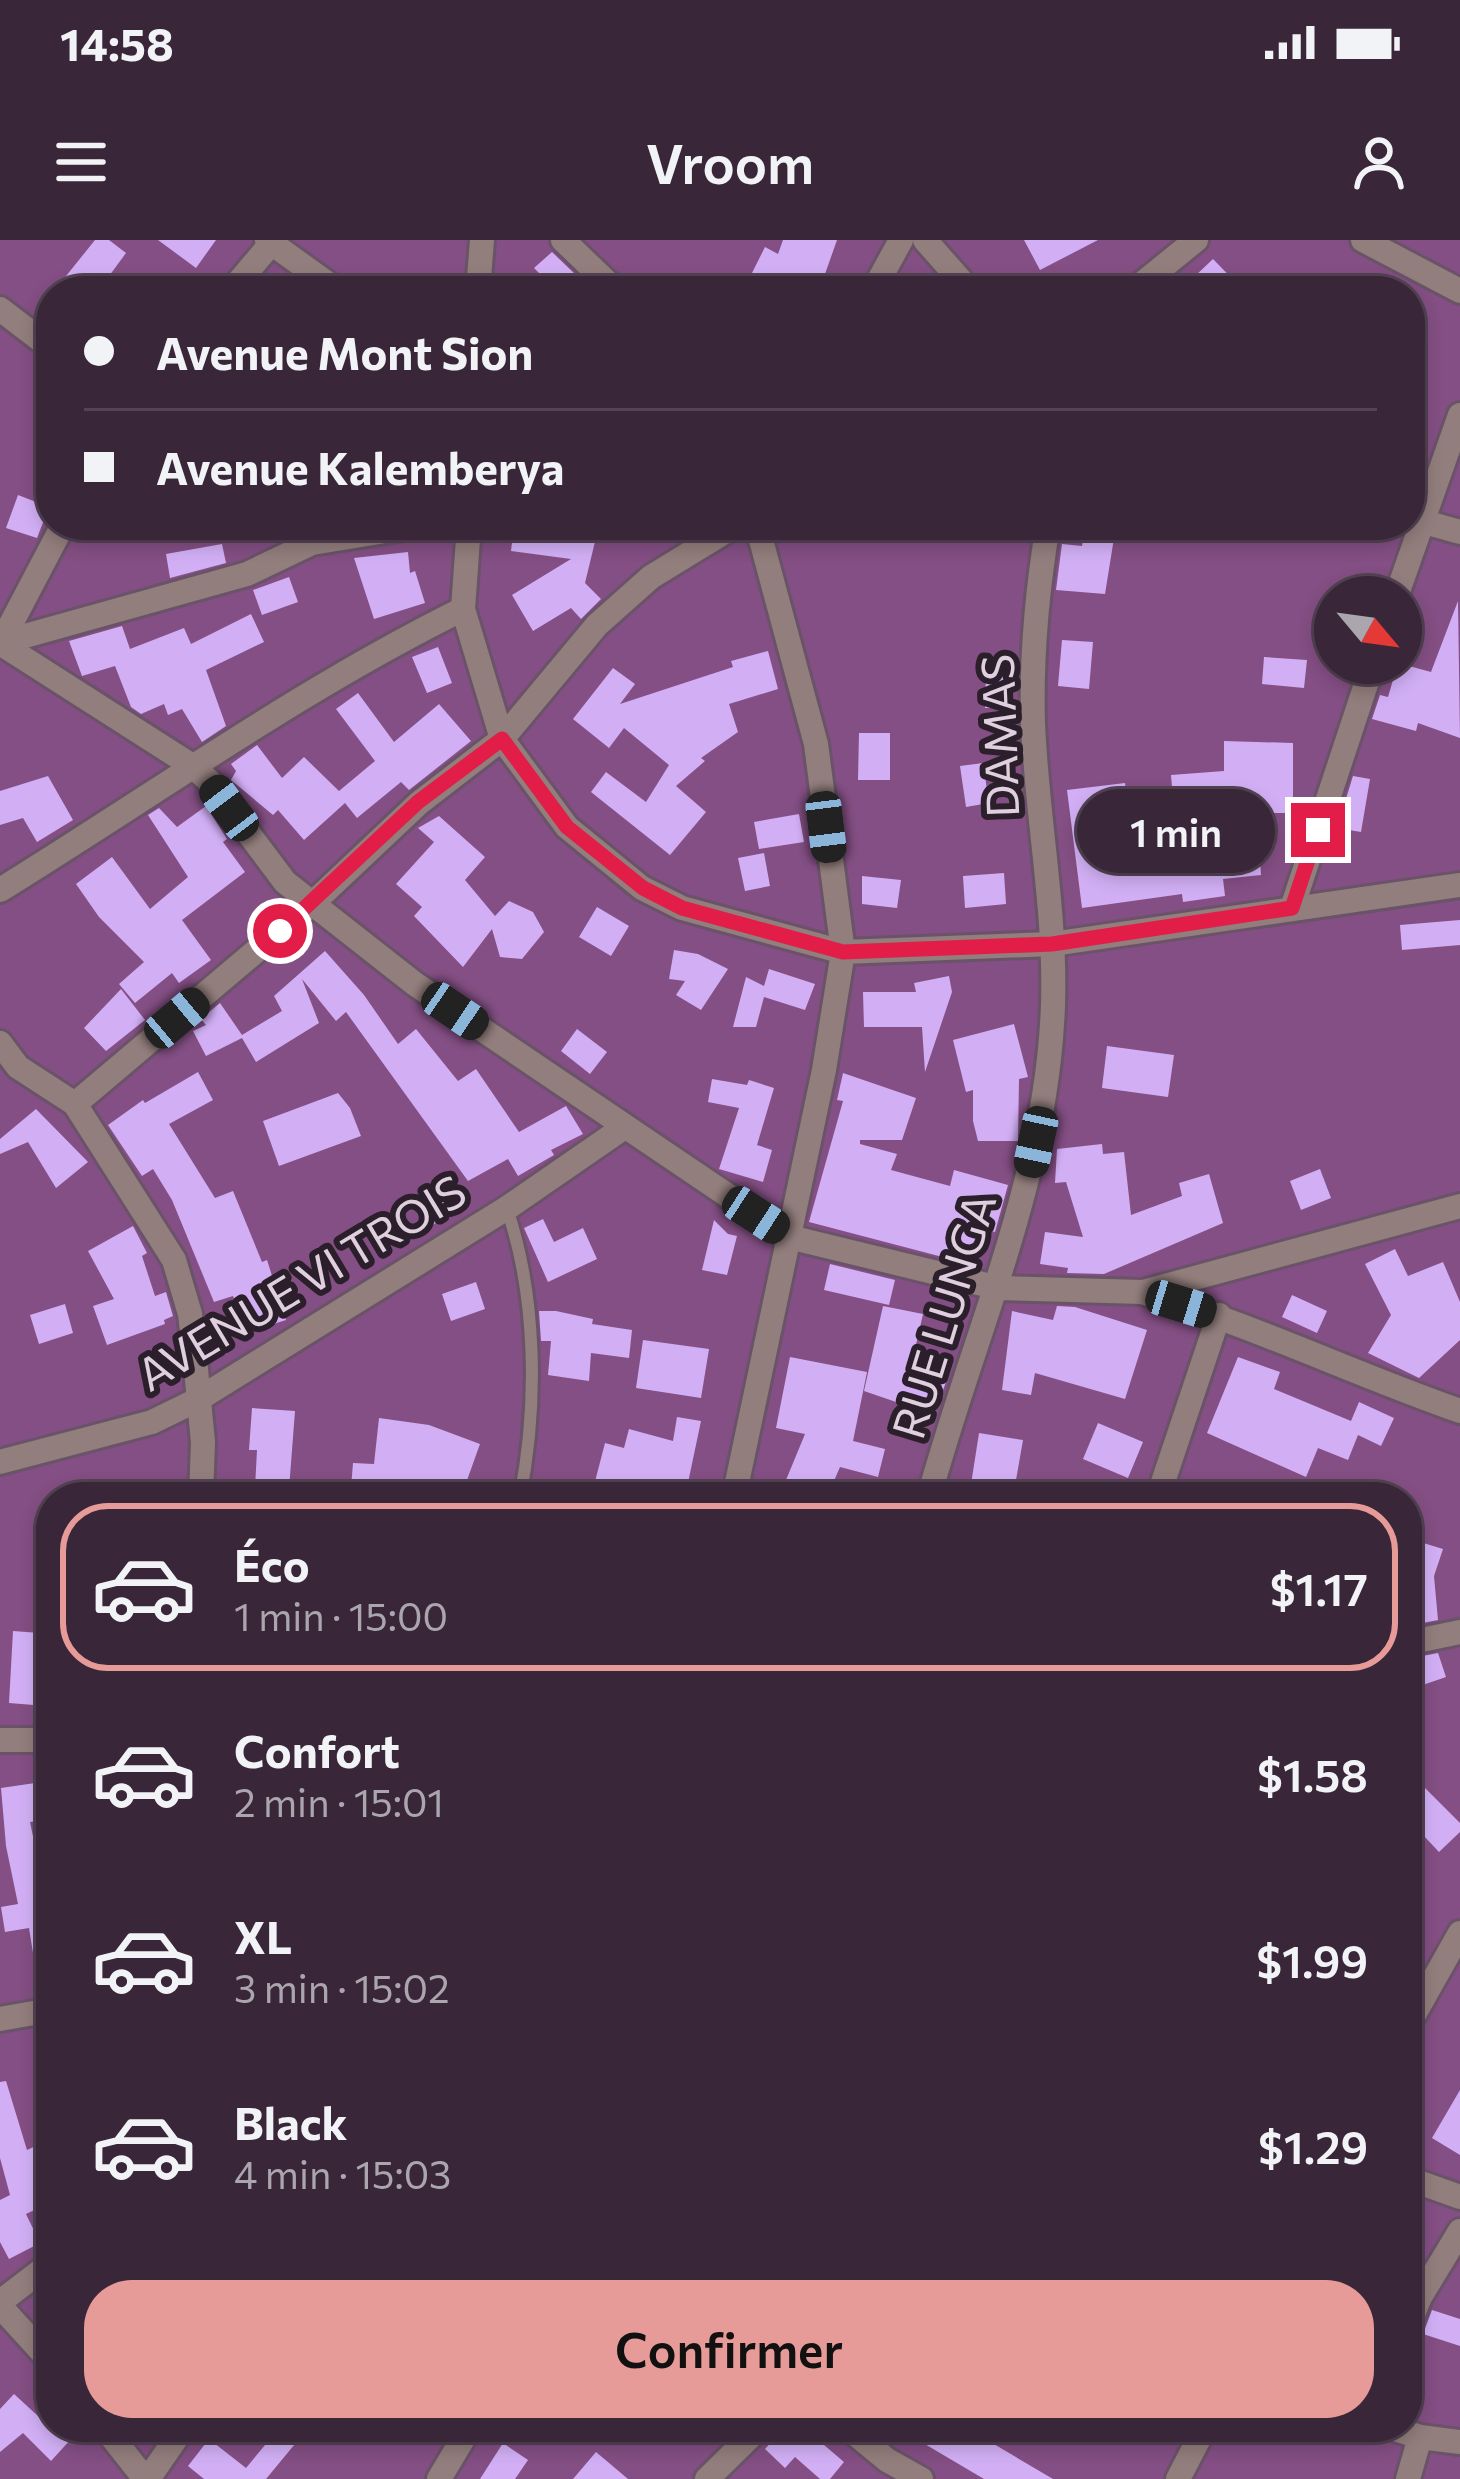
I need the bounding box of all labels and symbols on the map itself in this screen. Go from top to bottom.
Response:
north arrow [1314,576,1422,684]
street label: DAMAS [968,653,1028,819]
car [193,768,265,848]
callout: 1 min [1078,788,1276,872]
car [804,789,848,865]
route end [1291,803,1345,857]
route start [253,904,307,958]
car [415,976,495,1046]
car [138,981,216,1055]
car [1011,1103,1061,1181]
street label: AVENUE VI TROIS [126,1161,474,1401]
car [716,1180,796,1250]
street label: RUE LUNGA [879,1186,1005,1444]
car [1141,1276,1221,1332]

